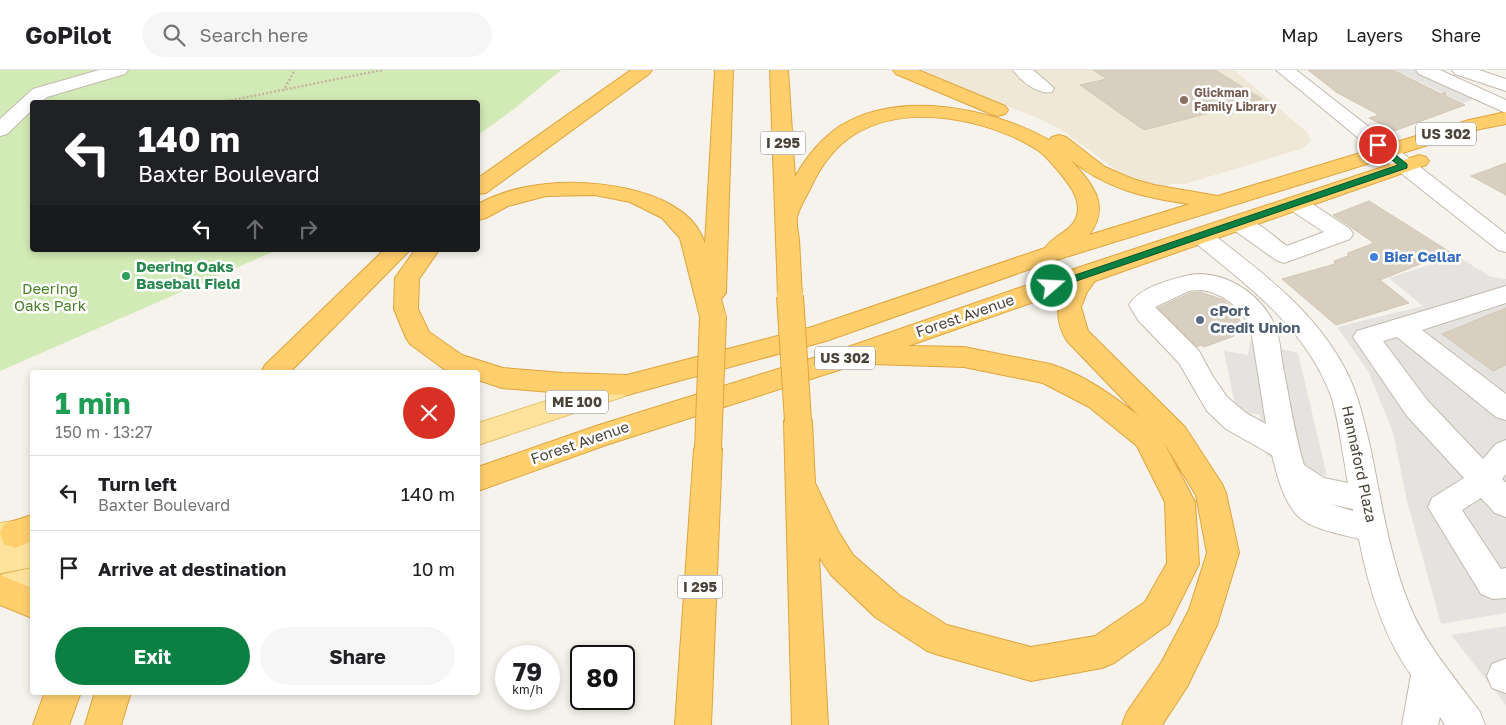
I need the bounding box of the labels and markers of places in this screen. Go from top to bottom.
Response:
place label: Glickman Family Library [1194,85,1278,114]
marker: Glickman Family Library [1178,94,1190,106]
pin [1357,124,1399,166]
place label: Bier Cellar [1384,247,1461,265]
marker: Bier Cellar [1368,251,1380,263]
place label: Deering Oaks Baseball Field [136,257,240,292]
marker: Deering Oaks Baseball Field [120,270,132,282]
place label: cPort Credit Union [1210,301,1300,336]
marker: cPort Credit Union [1194,314,1206,326]

